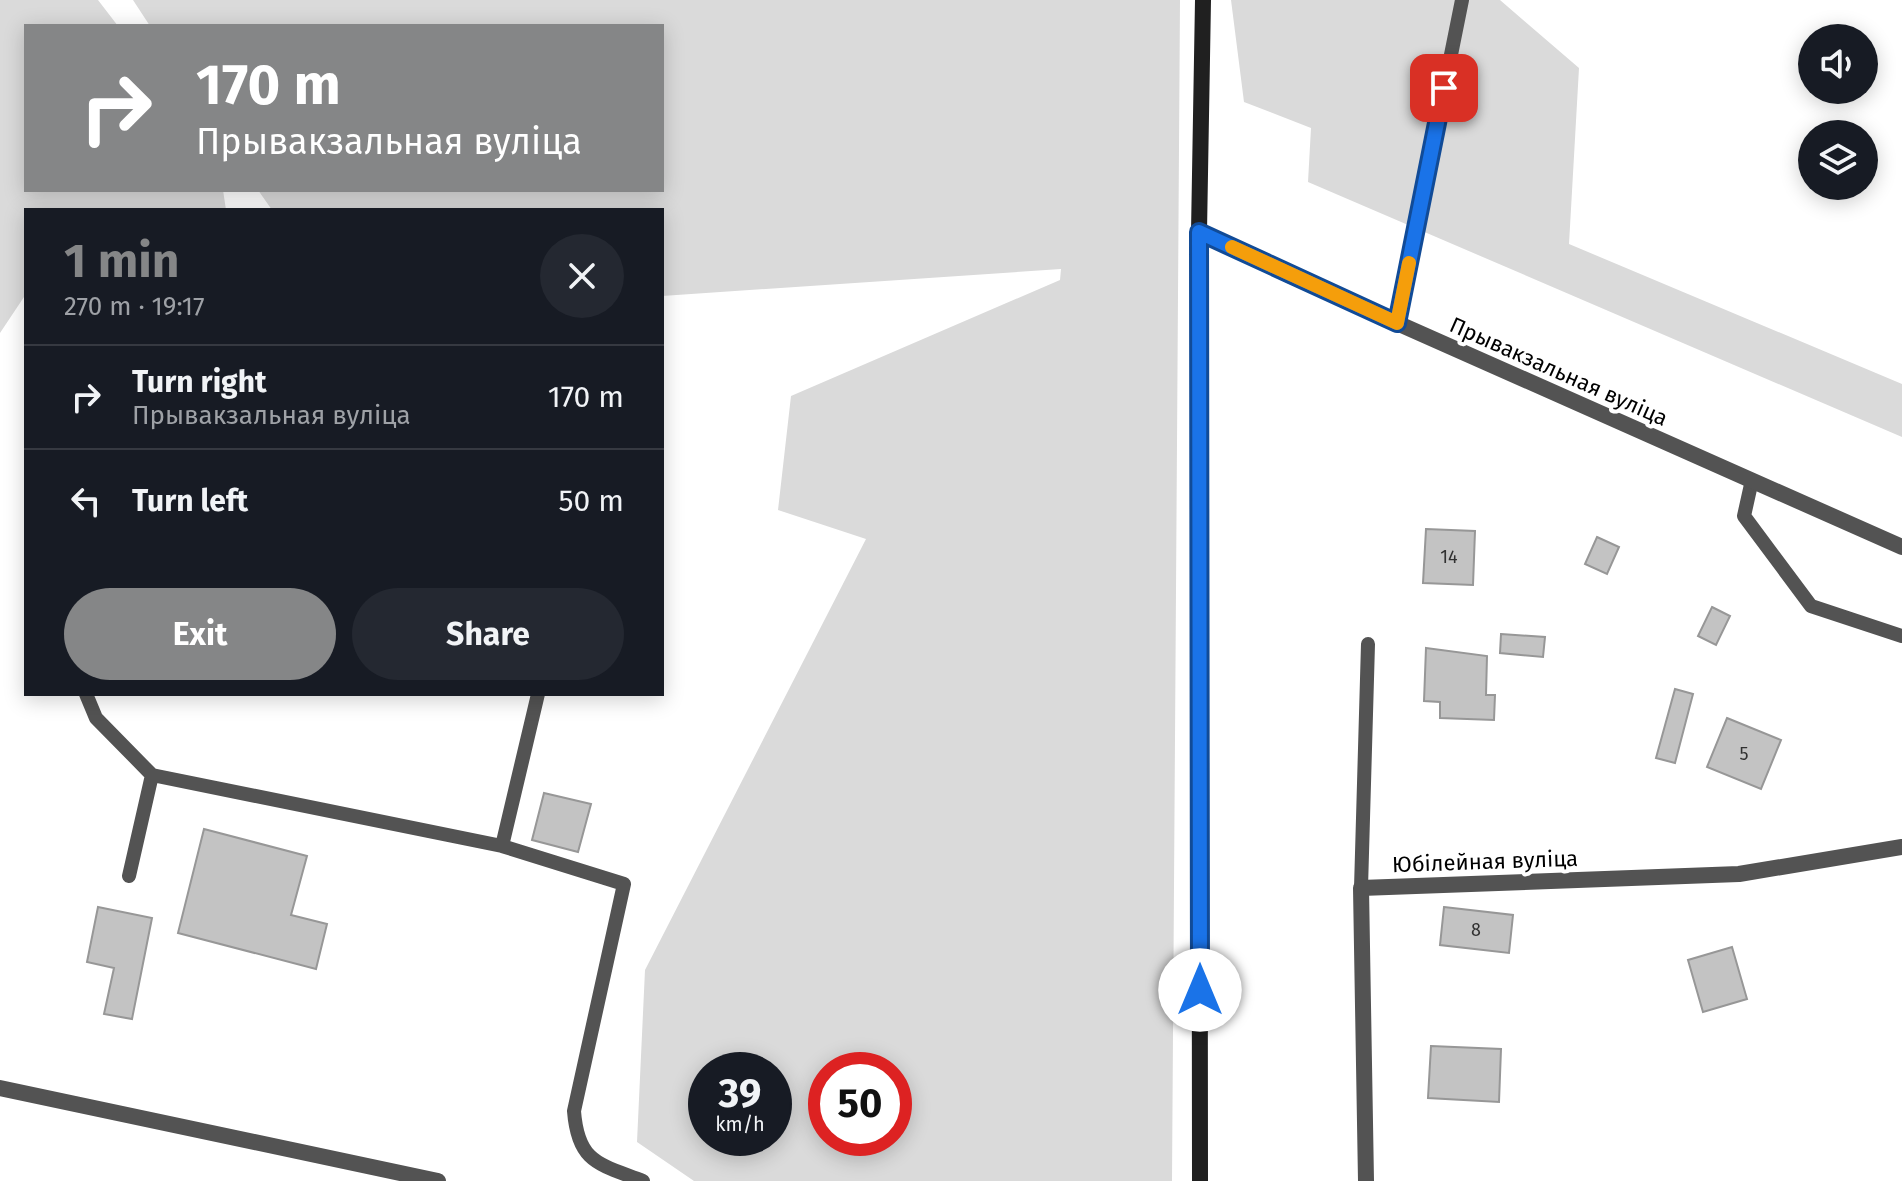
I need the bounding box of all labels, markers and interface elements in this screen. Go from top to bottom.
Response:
map controls [1798,24,1878,200]
button: sound [1798,24,1878,104]
text: 170 m [196,52,341,119]
pin [1410,54,1478,122]
icon: right [64,56,168,160]
icon: arrive [1422,66,1466,110]
text: Прывакзальная вуліца [196,120,582,164]
button: layers [1798,120,1878,200]
text: 1 min [64,232,179,290]
button: close [540,234,624,318]
text: 270 m · 19:17 [64,291,204,322]
street label: Прывакзальная вуліца [1446,311,1672,432]
text: Turn right [132,364,267,400]
icon: right [64,375,108,419]
text: 170 m [548,379,624,415]
text: Прывакзальная вуліца [132,400,411,431]
icon: left [64,479,108,523]
text: Turn left [132,483,248,519]
text: 50 m [559,483,624,519]
house number: 14 [1440,546,1458,568]
button: Exit [64,588,336,680]
button: Share [352,588,624,680]
house number: 5 [1739,743,1749,765]
street label: Юбілейная вуліца [1392,845,1578,878]
house number: 8 [1471,919,1481,941]
position arrow [1158,948,1242,1032]
speed limit sign: 50 [808,1052,912,1156]
text: 39 [719,1070,761,1118]
text: km/h [715,1112,765,1136]

